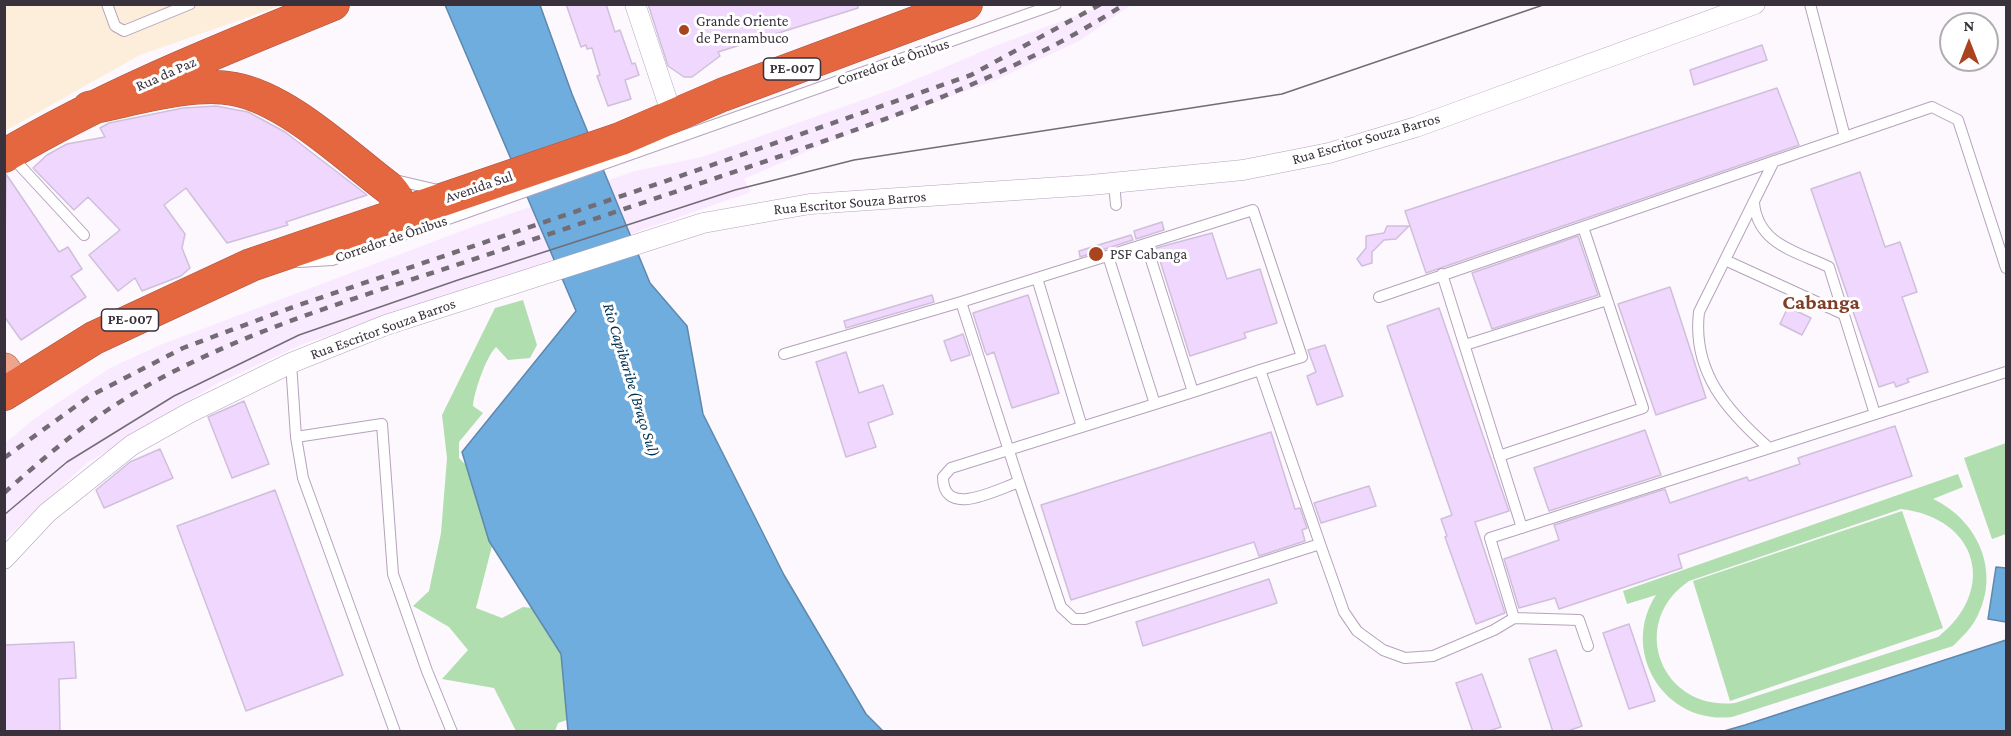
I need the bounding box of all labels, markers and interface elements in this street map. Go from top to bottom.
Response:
place label: Grande Oriente de Pernambuco [696,12,789,47]
north arrow [1939,12,1999,72]
text: N [1964,17,1974,34]
marker: Grande Oriente de Pernambuco [677,23,691,37]
street label: Corredor de Ônibus [835,34,951,90]
street label: Rua da Paz [133,53,199,95]
road number: PE-007 [764,58,820,80]
street label: Rua Escritor Souza Barros [1290,109,1442,169]
street label: Avenida Sul [443,167,515,207]
street label: Rua Escritor Souza Barros [773,187,927,219]
street label: Corredor de Ônibus [333,211,449,267]
marker: PSF Cabanga [1087,245,1105,263]
place label: PSF Cabanga [1110,245,1187,263]
district label: Cabanga [1782,290,1860,316]
street label: Rua Escritor Souza Barros [308,294,458,364]
water label: Rio Capibaribe (Braço Sul) [598,301,664,459]
road number: PE-007 [102,309,158,331]

